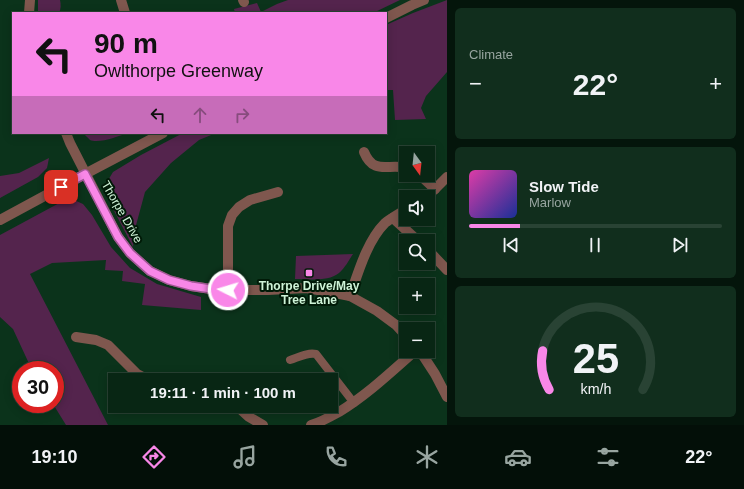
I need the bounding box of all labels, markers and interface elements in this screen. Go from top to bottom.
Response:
icon: left [28,28,80,80]
text: 90 m [94,28,158,59]
text: Climate [469,47,513,62]
text: Owlthorpe Greenway [94,61,263,81]
text: 22° [573,68,618,101]
text: − [469,71,482,96]
text: + [709,71,722,96]
icon: left [147,104,169,126]
icon: ahead [189,104,211,126]
icon: right [231,104,253,126]
north arrow [399,146,435,182]
map controls [399,146,435,358]
pin [44,170,78,204]
icon: arrive [50,176,72,198]
street label: Thorpe Drive [99,178,146,246]
text: Slow Tide [529,178,599,195]
button: sound [399,190,435,226]
text: Marlow [529,195,571,210]
button: search [399,234,435,270]
icon: previous [500,234,522,256]
icon: pause [584,234,606,256]
icon: next [669,234,691,256]
marker: Thorpe Drive/May Tree Lane [304,268,314,278]
position arrow [207,269,249,311]
button: + [399,278,435,314]
place label: Thorpe Drive/May Tree Lane [259,279,360,307]
button: − [399,322,435,358]
text: 25 [572,334,619,381]
speed limit sign: 30 [12,361,64,413]
text: km/h [580,380,611,396]
text: 19:11 · 1 min · 100 m [150,384,296,401]
icon: directions [140,443,168,471]
icon: music [231,443,259,471]
icon: phone [322,443,350,471]
icon: climate [413,443,441,471]
icon: car [504,443,532,471]
icon: filters [594,443,622,471]
text: 19:10 [31,447,77,467]
text: 22° [685,447,712,467]

